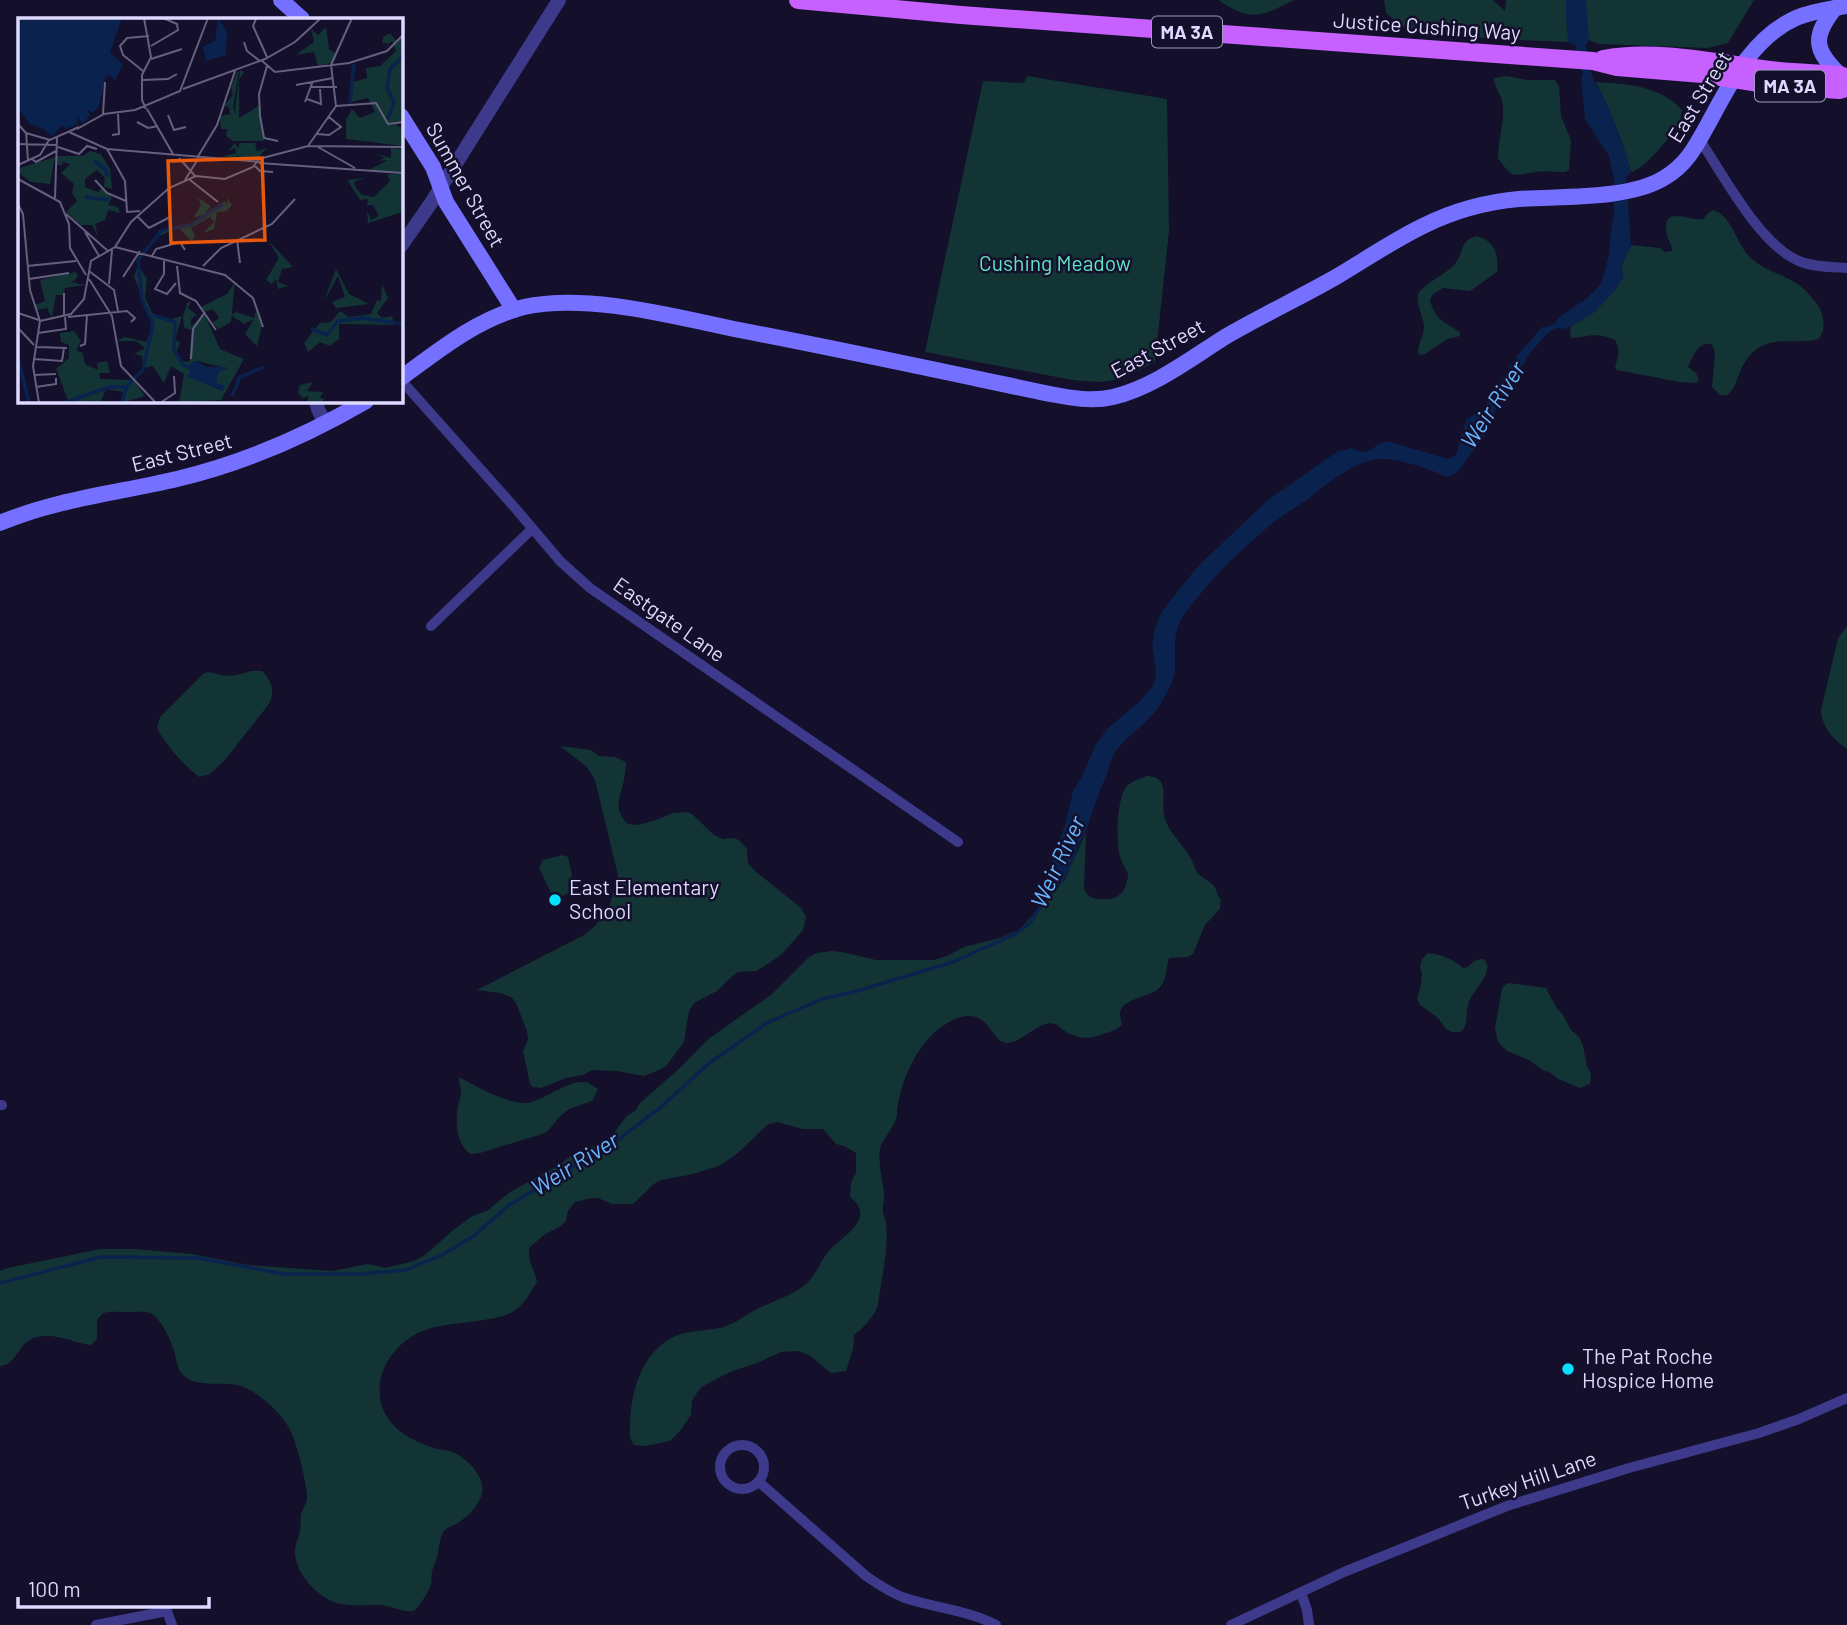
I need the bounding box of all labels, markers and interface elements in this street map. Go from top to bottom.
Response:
street label: Justice Cushing Way [1332,6,1522,45]
road number: MA 3A [1152,16,1222,48]
inset map [18,18,402,402]
street label: East Street [1662,46,1736,147]
road number: MA 3A [1755,71,1825,102]
street label: Summer Street [422,118,511,251]
park label: Cushing Meadow [979,250,1131,275]
street label: East Street [1106,313,1209,383]
water label: Weir River [1454,355,1531,453]
street label: East Street [129,427,234,476]
street label: Eastgate Lane [609,571,731,666]
water label: Weir River [1024,810,1091,912]
place label: East Elementary School [569,874,719,923]
marker: East Elementary School [547,892,563,908]
water label: Weir River [525,1125,624,1201]
place label: The Pat Roche Hospice Home [1582,1343,1714,1392]
marker: The Pat Roche Hospice Home [1560,1361,1576,1377]
street label: Turkey Hill Lane [1456,1445,1599,1515]
scale bar [18,1566,208,1610]
text: 100 m [28,1576,81,1601]

